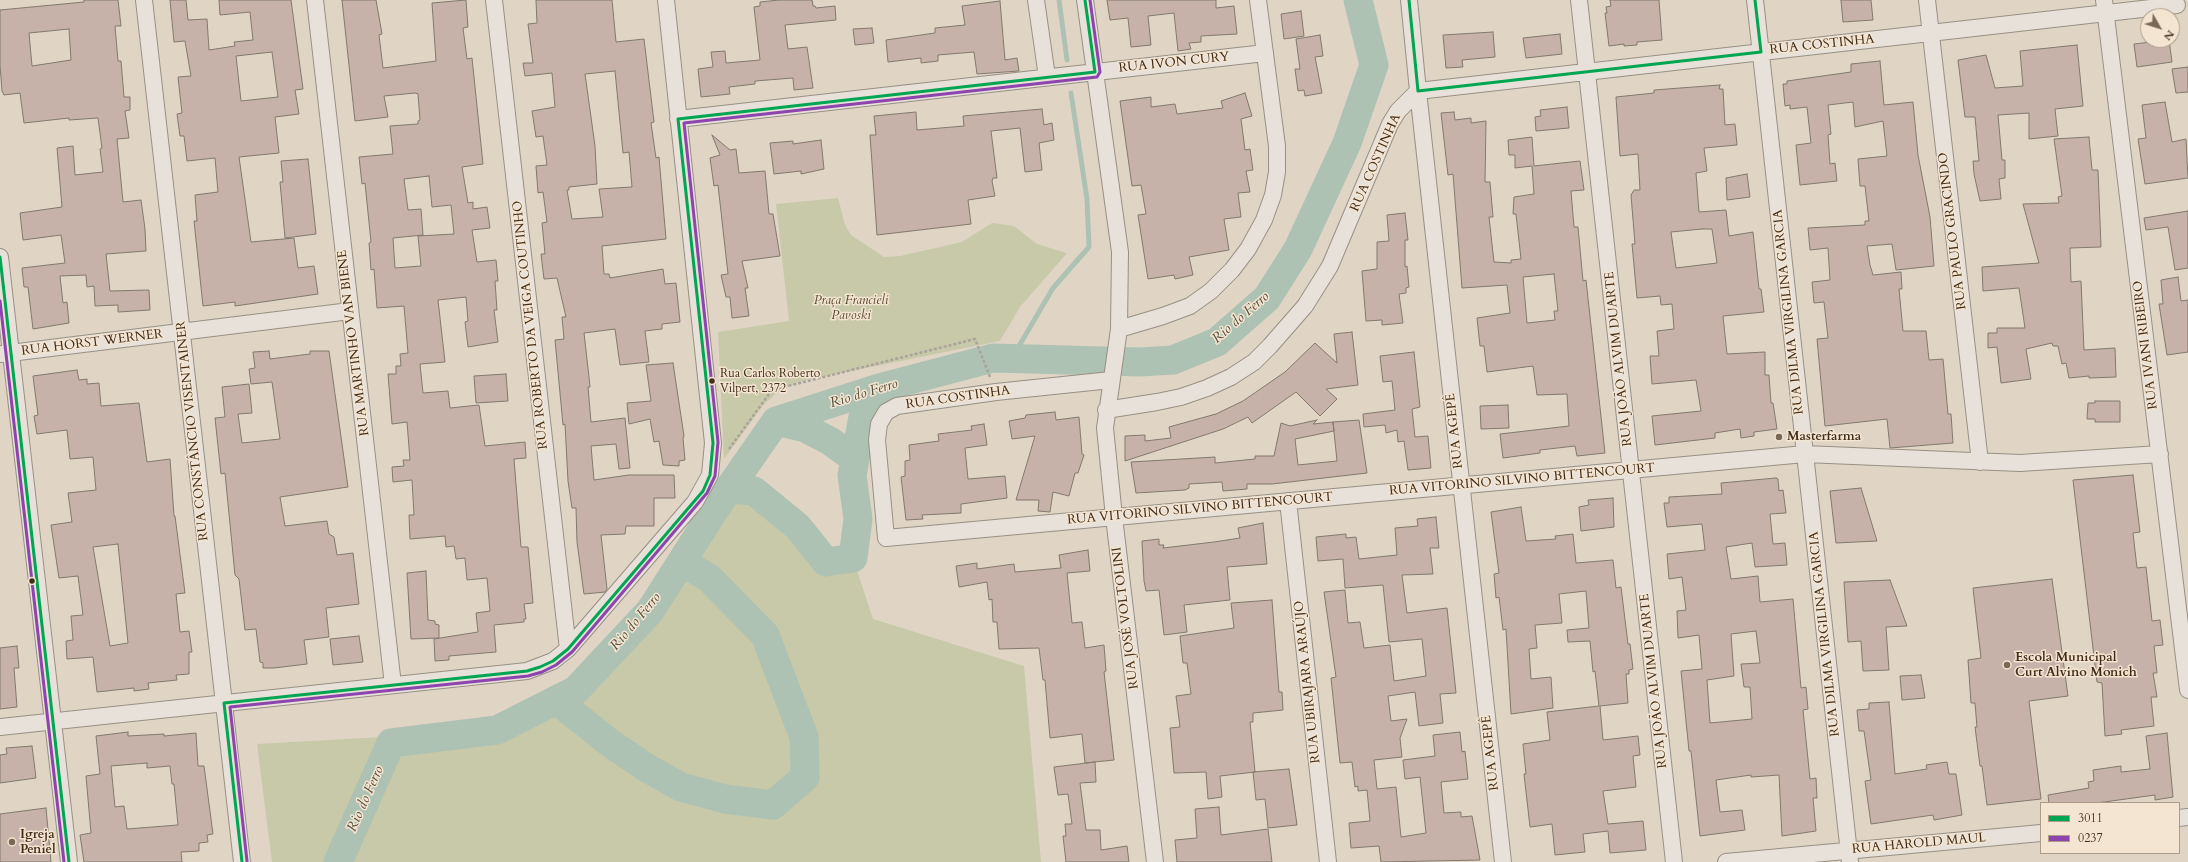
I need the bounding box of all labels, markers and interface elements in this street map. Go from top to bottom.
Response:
north arrow [2140,8,2180,48]
text: N [2160,27,2178,44]
street label: RUA COSTINHA [1769,32,1875,58]
street label: RUA IVON CURY [1118,49,1230,77]
street label: RUA COSTINHA [1347,112,1405,214]
street label: RUA PAULO GRACINDO [1936,151,1970,311]
street label: RUA ROBERTO DA VEIGA COUTINHO [510,200,552,450]
street label: RUA DILMA VIRGILINA GARCIA [1770,209,1808,415]
street label: RUA MARTINHO VAN BIENE [335,249,373,437]
street label: RUA JOÃO ALVIM DUARTE [1602,271,1636,447]
street label: RUA IVANI RIBEIRO [2130,280,2162,410]
water label: Rio do Ferro [1209,289,1273,347]
park label: Praça Francieli Pavoski [814,293,888,324]
street label: RUA CONSTÂNCIO VISENTAINER [174,320,212,542]
street label: RUA HORST WERNER [20,327,164,359]
place label: Rua Carlos Roberto Vilpert, 2372 [720,367,820,395]
marker: Rua Carlos Roberto Vilpert, 2372 [707,376,717,386]
water label: Rio do Ferro [828,376,900,412]
street label: RUA COSTINHA [905,383,1011,413]
street label: RUA AGEPÊ [1443,393,1467,469]
place label: Masterfarma [1787,429,1861,445]
marker: Masterfarma [1774,432,1784,442]
street label: RUA VITORINO SILVINO BITTENCOURT [1388,461,1656,499]
street label: RUA VITORINO SILVINO BITTENCOURT [1066,490,1334,528]
street label: RUA DILMA VIRGILINA GARCIA [1806,531,1844,737]
street label: RUA JOSÉ VOLTOLINI [1110,546,1142,690]
unlabelled marker [27,576,37,586]
water label: Rio do Ferro [607,590,665,654]
street label: RUA JOÃO ALVIM DUARTE [1637,593,1671,769]
street label: RUA UBIRAJARA ARAÚJO [1292,600,1324,764]
place label: Escola Municipal Curt Alvino Monich [2015,650,2137,681]
marker: Escola Municipal Curt Alvino Monich [2002,660,2012,670]
street label: RUA AGEPÊ [1479,715,1503,791]
water label: Rio do Ferro [344,764,388,834]
legend [2040,802,2180,854]
text: 3011 [2078,810,2103,826]
place label: Igreja Peniel [20,827,56,858]
street label: RUA HAROLD MAUL [1851,830,1987,858]
text: 0237 [2078,830,2103,846]
marker: Igreja Peniel [7,837,17,847]

